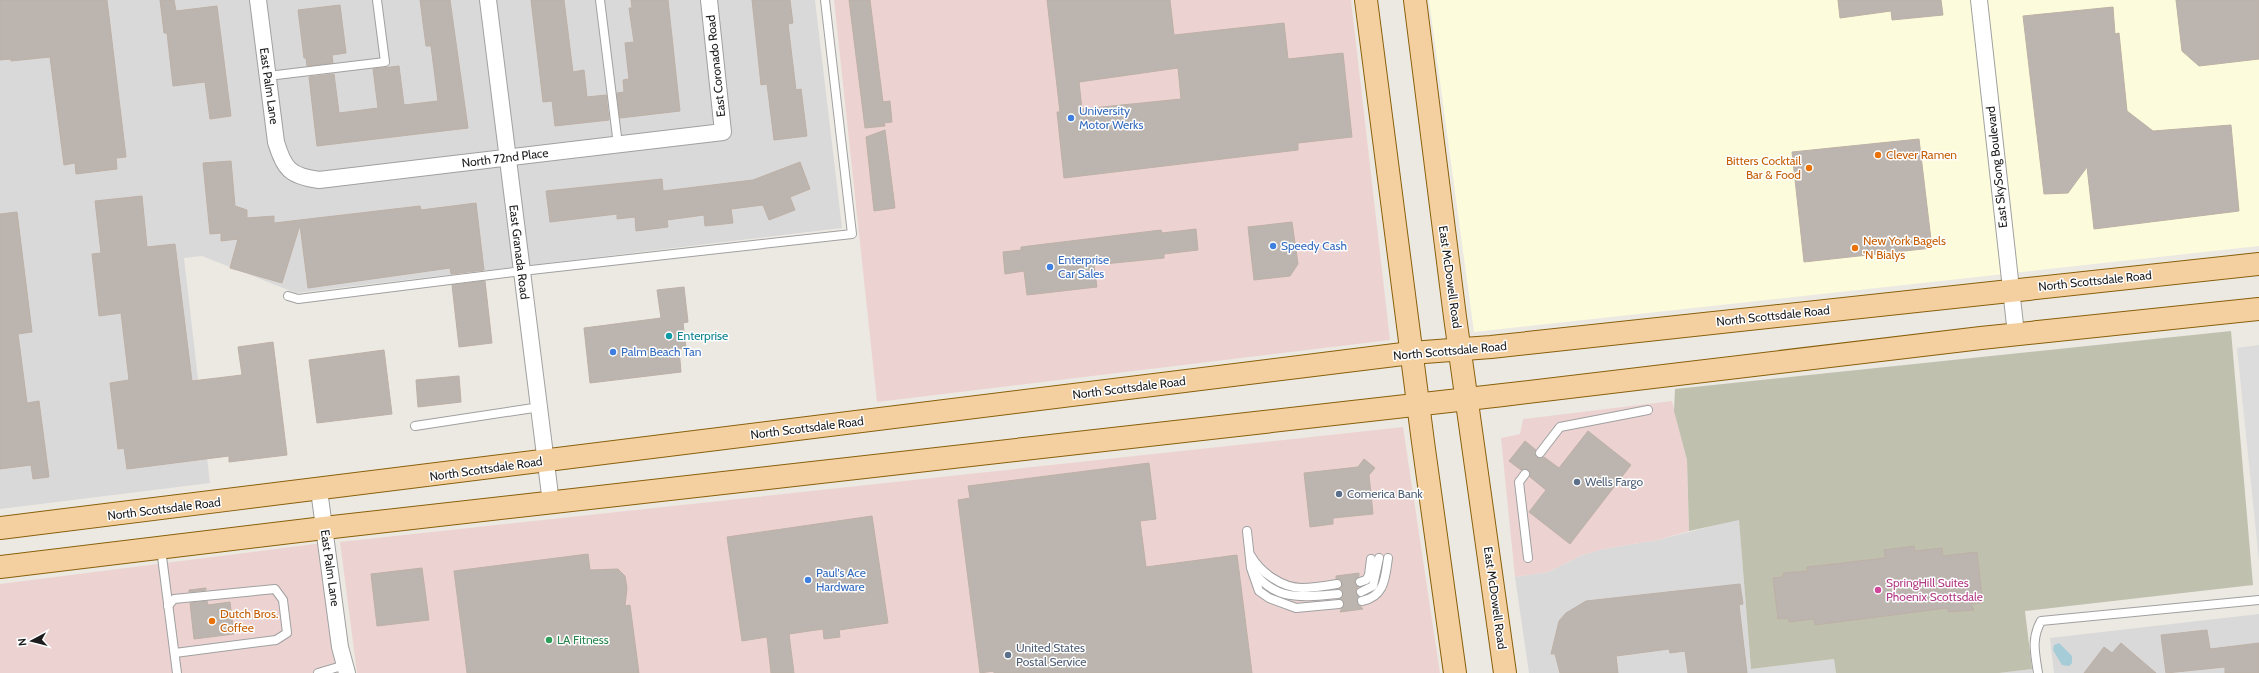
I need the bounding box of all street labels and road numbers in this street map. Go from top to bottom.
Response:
street label: East Coronado Road [703,14,728,118]
street label: East Palm Lane [257,47,282,125]
street label: East SkySong Boulevard [1983,105,2010,229]
street label: North 72nd Place [461,145,549,170]
street label: East Granada Road [506,204,533,300]
street label: East McDowell Road [1436,225,1465,329]
street label: North Scottsdale Road [2038,267,2152,294]
street label: North Scottsdale Road [1716,302,1830,329]
street label: North Scottsdale Road [1393,338,1507,363]
street label: North Scottsdale Road [1071,373,1186,402]
street label: North Scottsdale Road [749,413,864,442]
street label: North Scottsdale Road [428,453,543,484]
street label: North Scottsdale Road [106,494,221,523]
street label: East Palm Lane [318,529,343,607]
street label: East McDowell Road [1481,546,1510,650]

